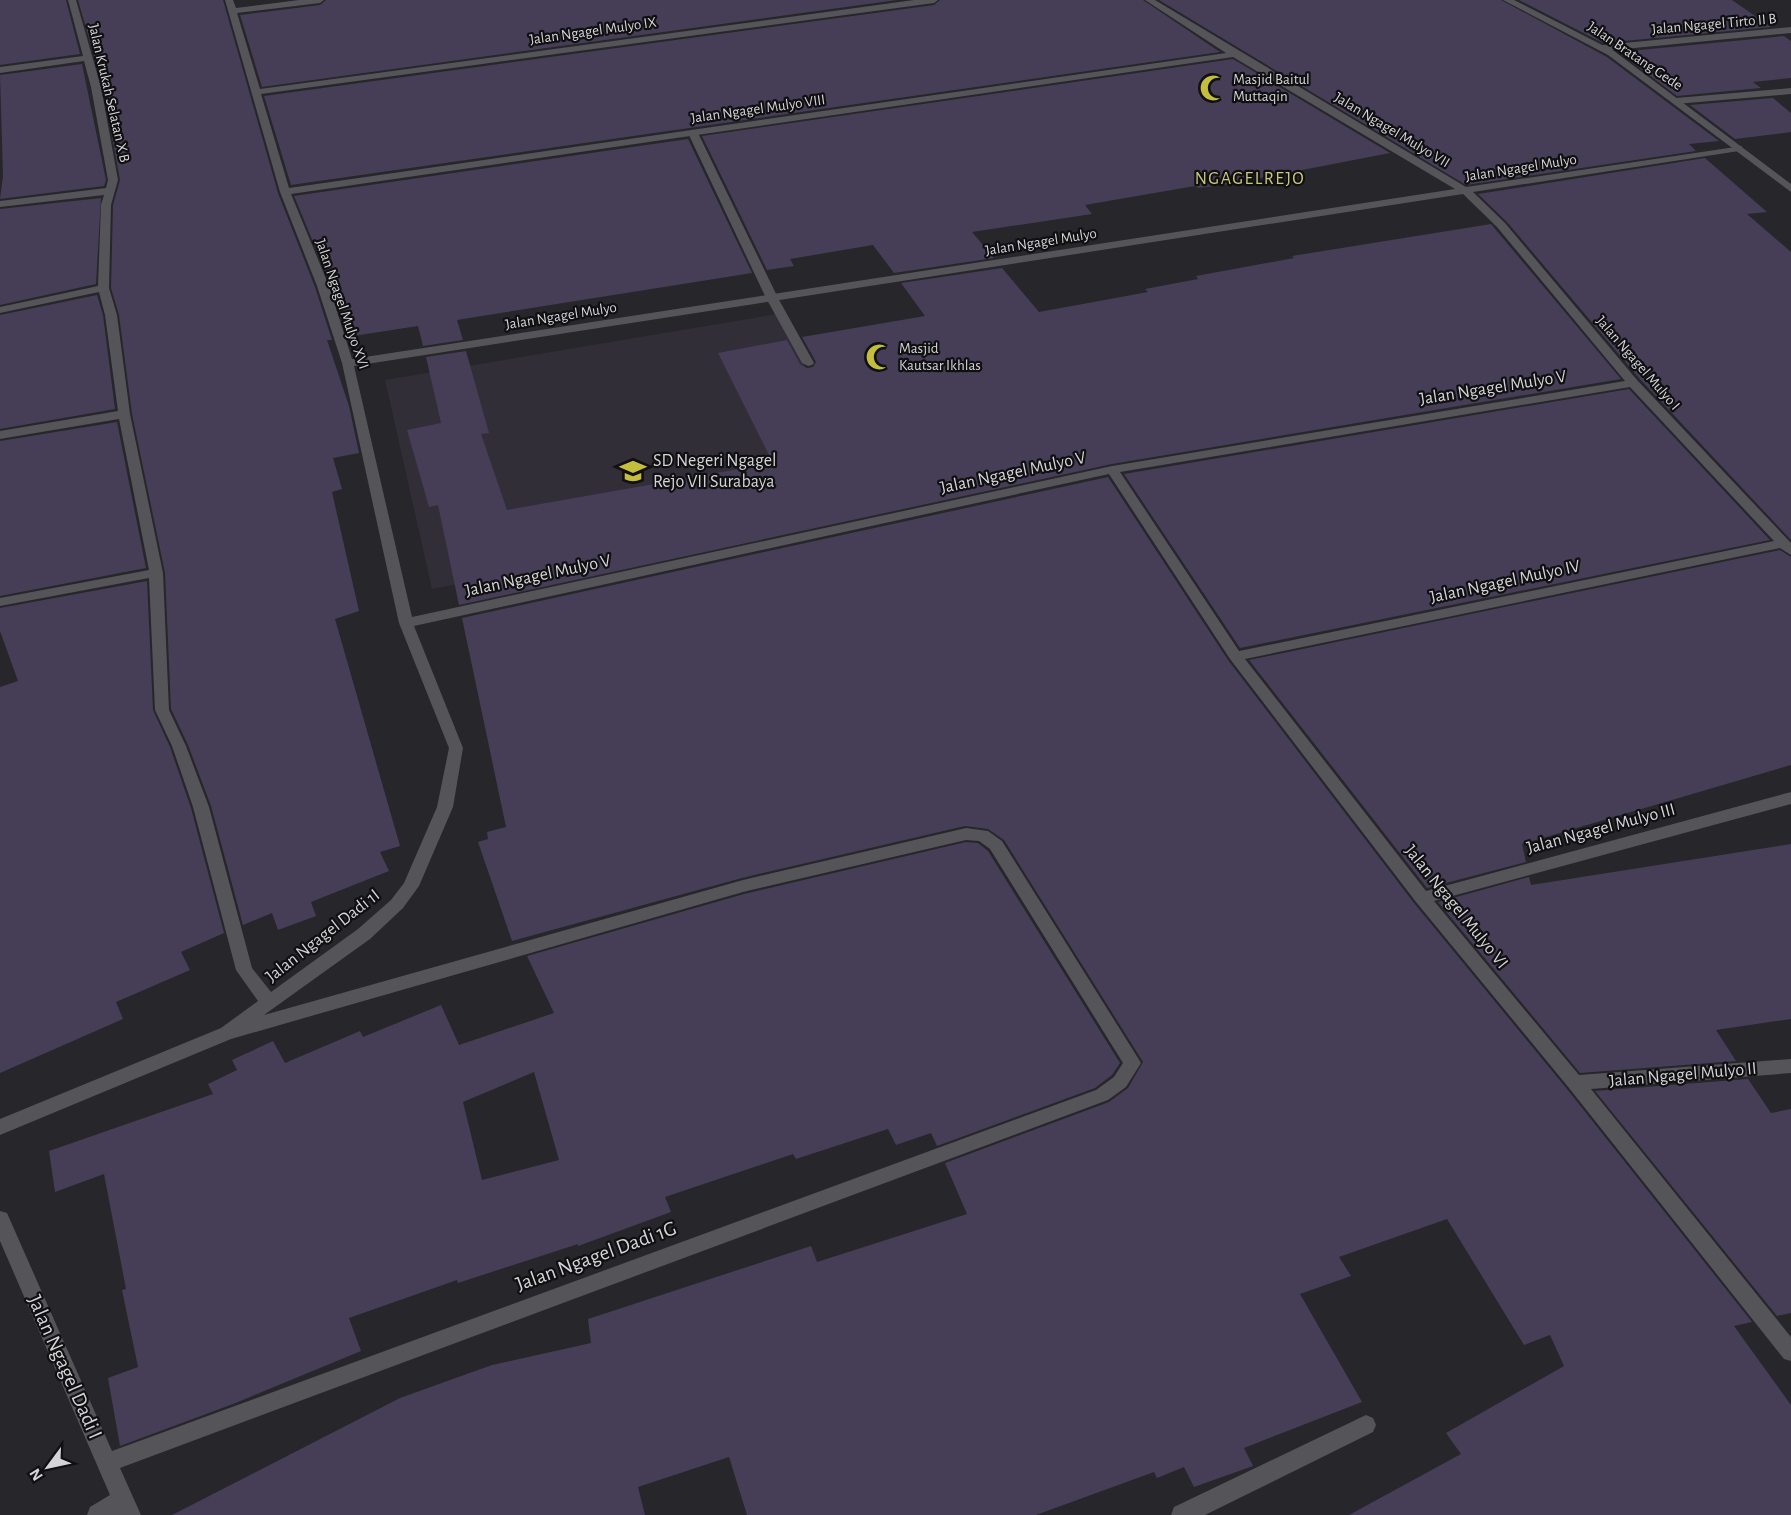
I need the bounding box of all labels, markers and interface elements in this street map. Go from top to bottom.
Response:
street label: Jalan Ngagel Tirto II B [1651,11,1777,37]
street label: Jalan Ngagel Mulyo IX [529,15,658,47]
street label: Jalan Bratang Gede [1585,19,1685,93]
street label: Jalan Krukah Selatan X B [86,22,132,164]
place label: Masjid Baitul Muttaqin [1233,72,1310,104]
mosque icon: Masjid Baitul Muttaqin [1198,73,1228,103]
street label: Jalan Ngagel Mulyo VII [1332,90,1452,170]
street label: Jalan Ngagel Mulyo VIII [690,92,826,126]
street label: Jalan Ngagel Mulyo [1464,152,1578,184]
district label: NGAGELREJO [1195,170,1305,188]
street label: Jalan Ngagel Mulyo [984,226,1098,258]
street label: Jalan Ngagel Mulyo XVI [313,237,371,371]
street label: Jalan Ngagel Mulyo [504,300,618,332]
street label: Jalan Ngagel Mulyo I [1593,313,1683,413]
place label: Masjid Kautsar Ikhlas [899,341,981,373]
mosque icon: Masjid Kautsar Ikhlas [864,342,894,372]
street label: Jalan Ngagel Mulyo V [1418,367,1569,408]
street label: Jalan Ngagel Mulyo V [939,449,1088,497]
place label: SD Negeri Ngagel Rejo VII Surabaya [653,452,777,491]
school or university icon: SD Negeri Ngagel Rejo VII Surabaya [618,456,648,486]
street label: Jalan Ngagel Mulyo V [464,552,613,600]
street label: Jalan Ngagel Mulyo IV [1428,557,1582,607]
street label: Jalan Ngagel Mulyo III [1525,801,1677,857]
street label: Jalan Ngagel Mulyo VI [1401,842,1511,972]
street label: Jalan Ngagel Dadi 1I [263,886,383,986]
street label: Jalan Ngagel Mulyo II [1609,1060,1757,1090]
street label: Jalan Ngagel Dadi 1G [513,1217,679,1295]
street label: Jalan Ngagel Dadi I [24,1292,106,1442]
north arrow [18,1437,78,1497]
text: N [27,1466,46,1484]

